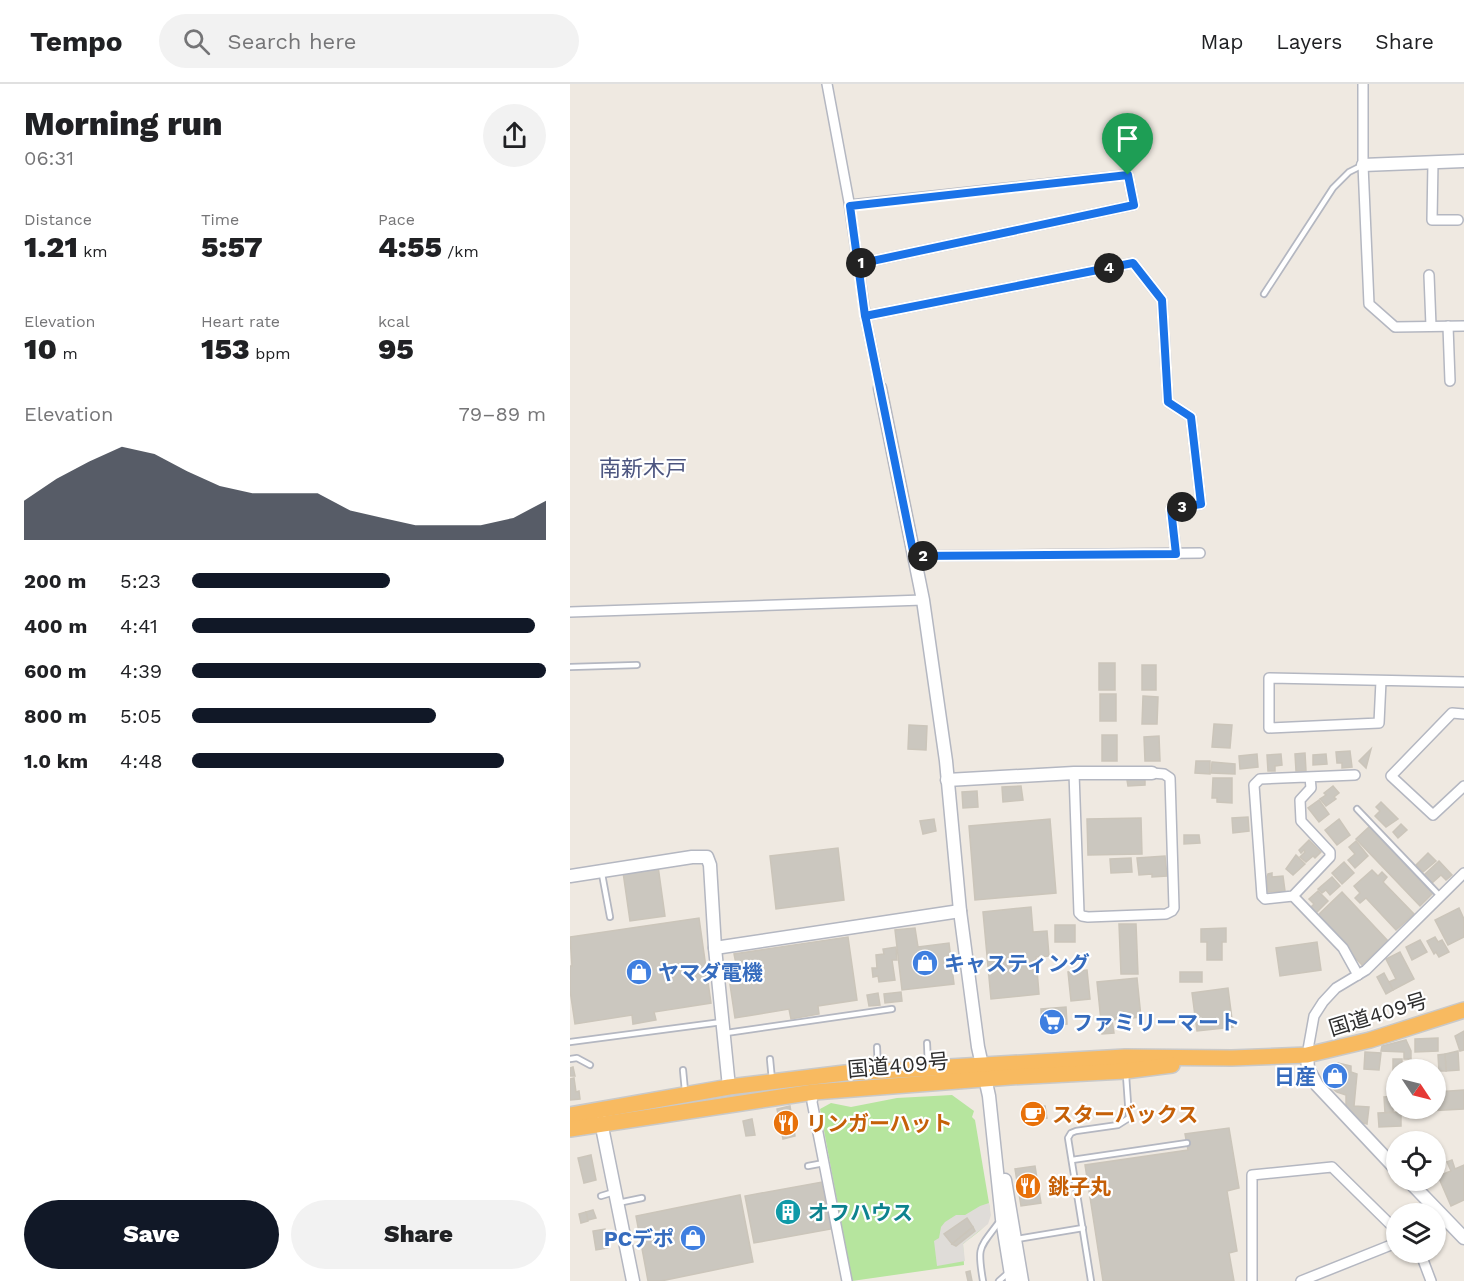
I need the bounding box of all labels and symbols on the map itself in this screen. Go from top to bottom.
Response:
pin [1102,113,1153,175]
pin: 1 [846,248,876,278]
pin: 4 [1094,253,1124,283]
district label: 南新木戸 [599,456,687,481]
pin: 3 [1167,492,1197,522]
pin: 2 [908,541,938,571]
shop icon: キャスティング [910,948,940,978]
place label: キャスティング [944,951,1090,976]
shop icon: ヤマダ電機 [624,957,654,987]
place label: ヤマダ電機 [658,960,763,985]
street label: 国道409号 [1326,987,1430,1041]
supermarket icon: ファミリーマート [1037,1007,1067,1037]
place label: ファミリーマート [1072,1010,1240,1035]
street label: 国道409号 [846,1048,950,1082]
north arrow [1386,1059,1446,1119]
shop icon: 日産 [1320,1061,1350,1091]
place label: 日産 [1274,1064,1316,1089]
cafe icon: スターバックス [1018,1099,1048,1129]
place label: スターバックス [1052,1102,1198,1127]
restaurant icon: リンガーハット [771,1108,801,1138]
place label: リンガーハット [806,1111,953,1136]
restaurant icon: 銚子丸 [1013,1171,1043,1201]
place label: 銚子丸 [1048,1174,1111,1199]
building icon: オフハウス [773,1197,803,1227]
place label: オフハウス [808,1200,913,1225]
shop icon: PCデポ [678,1223,708,1253]
place label: PCデポ [604,1226,674,1251]

